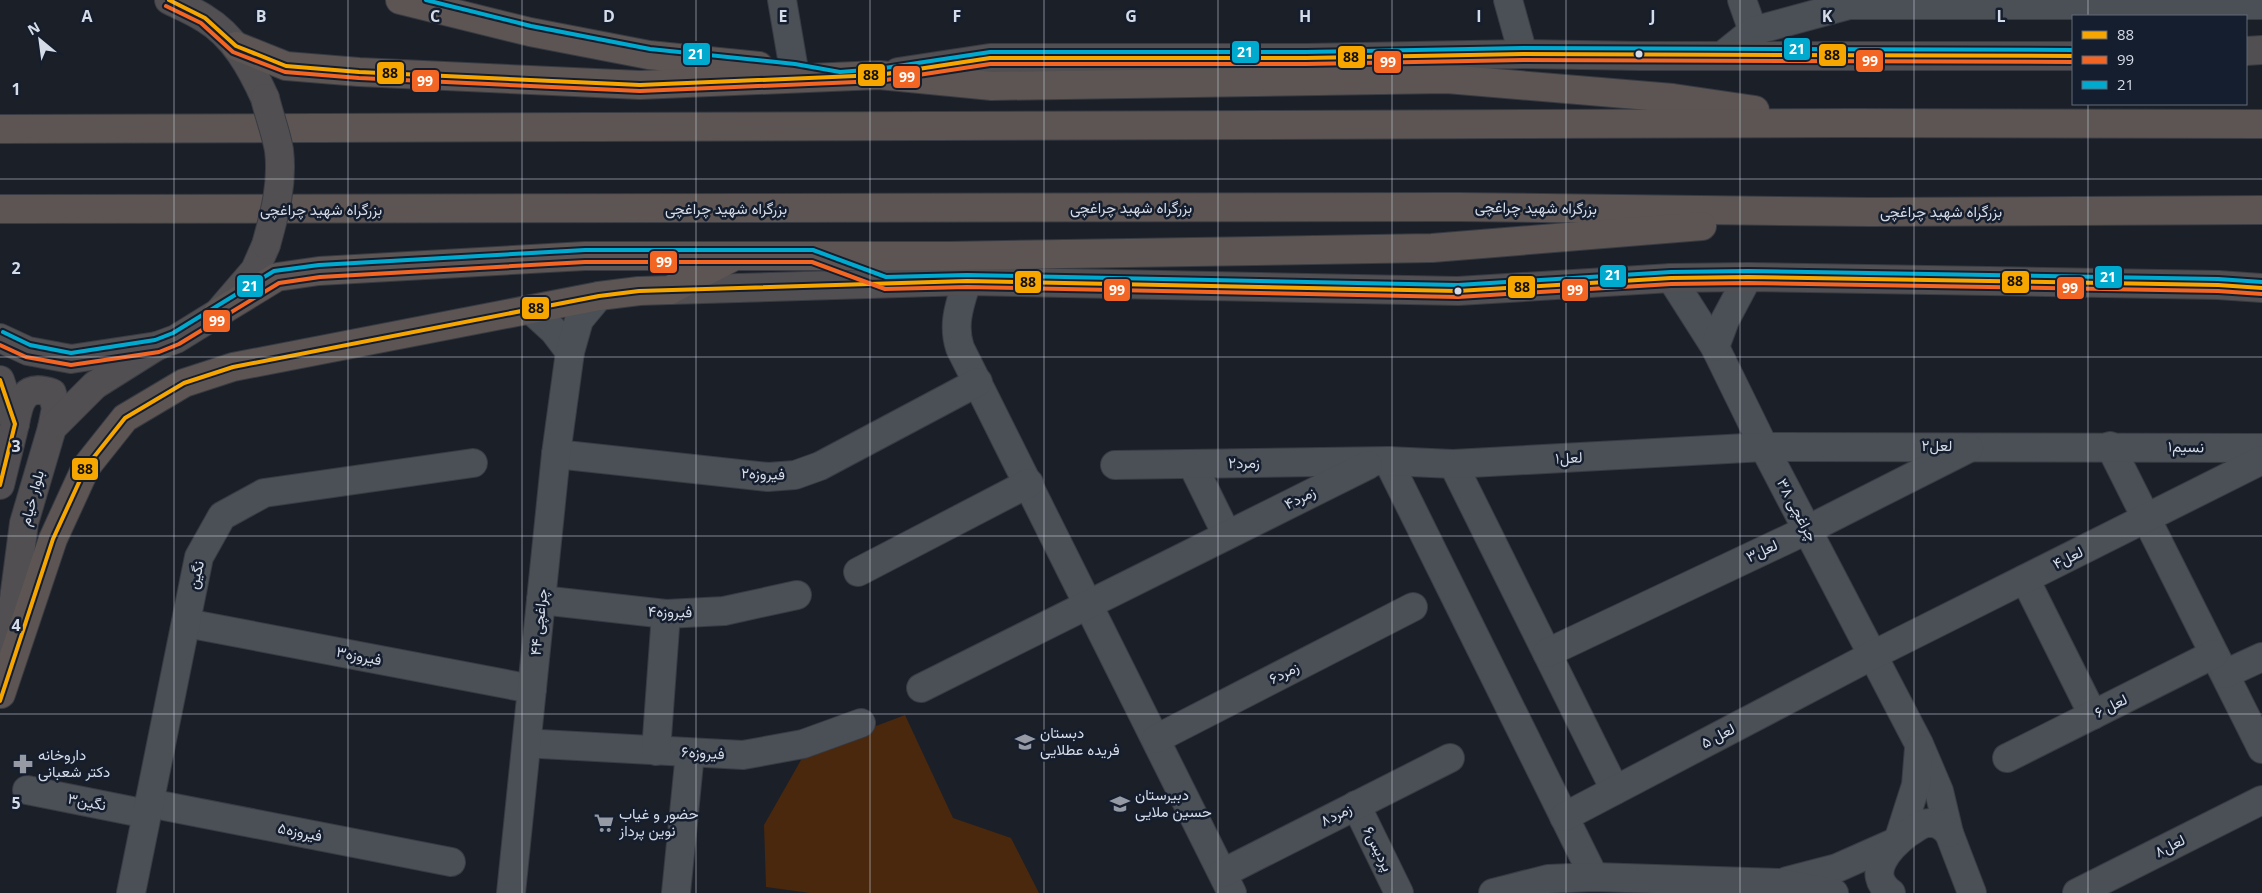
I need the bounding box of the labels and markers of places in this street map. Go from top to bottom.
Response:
unlabelled marker [1634,49,1644,59]
unlabelled marker [1453,286,1463,296]
place label: دبستان فریده عطلایی [1040,722,1120,760]
school or university icon: دبستان فریده عطلایی [1014,731,1036,753]
place label: داروخانه دکتر شعبانی [38,744,110,782]
pharmacy icon: داروخانه دکتر شعبانی [12,753,34,775]
place label: دبیرستان حسین ملایی [1135,784,1212,822]
school or university icon: دبیرستان حسین ملایی [1109,793,1131,815]
place label: حضور و غیاب نوین پرداز [618,803,699,841]
supermarket icon: حضور و غیاب نوین پرداز [593,812,615,834]

